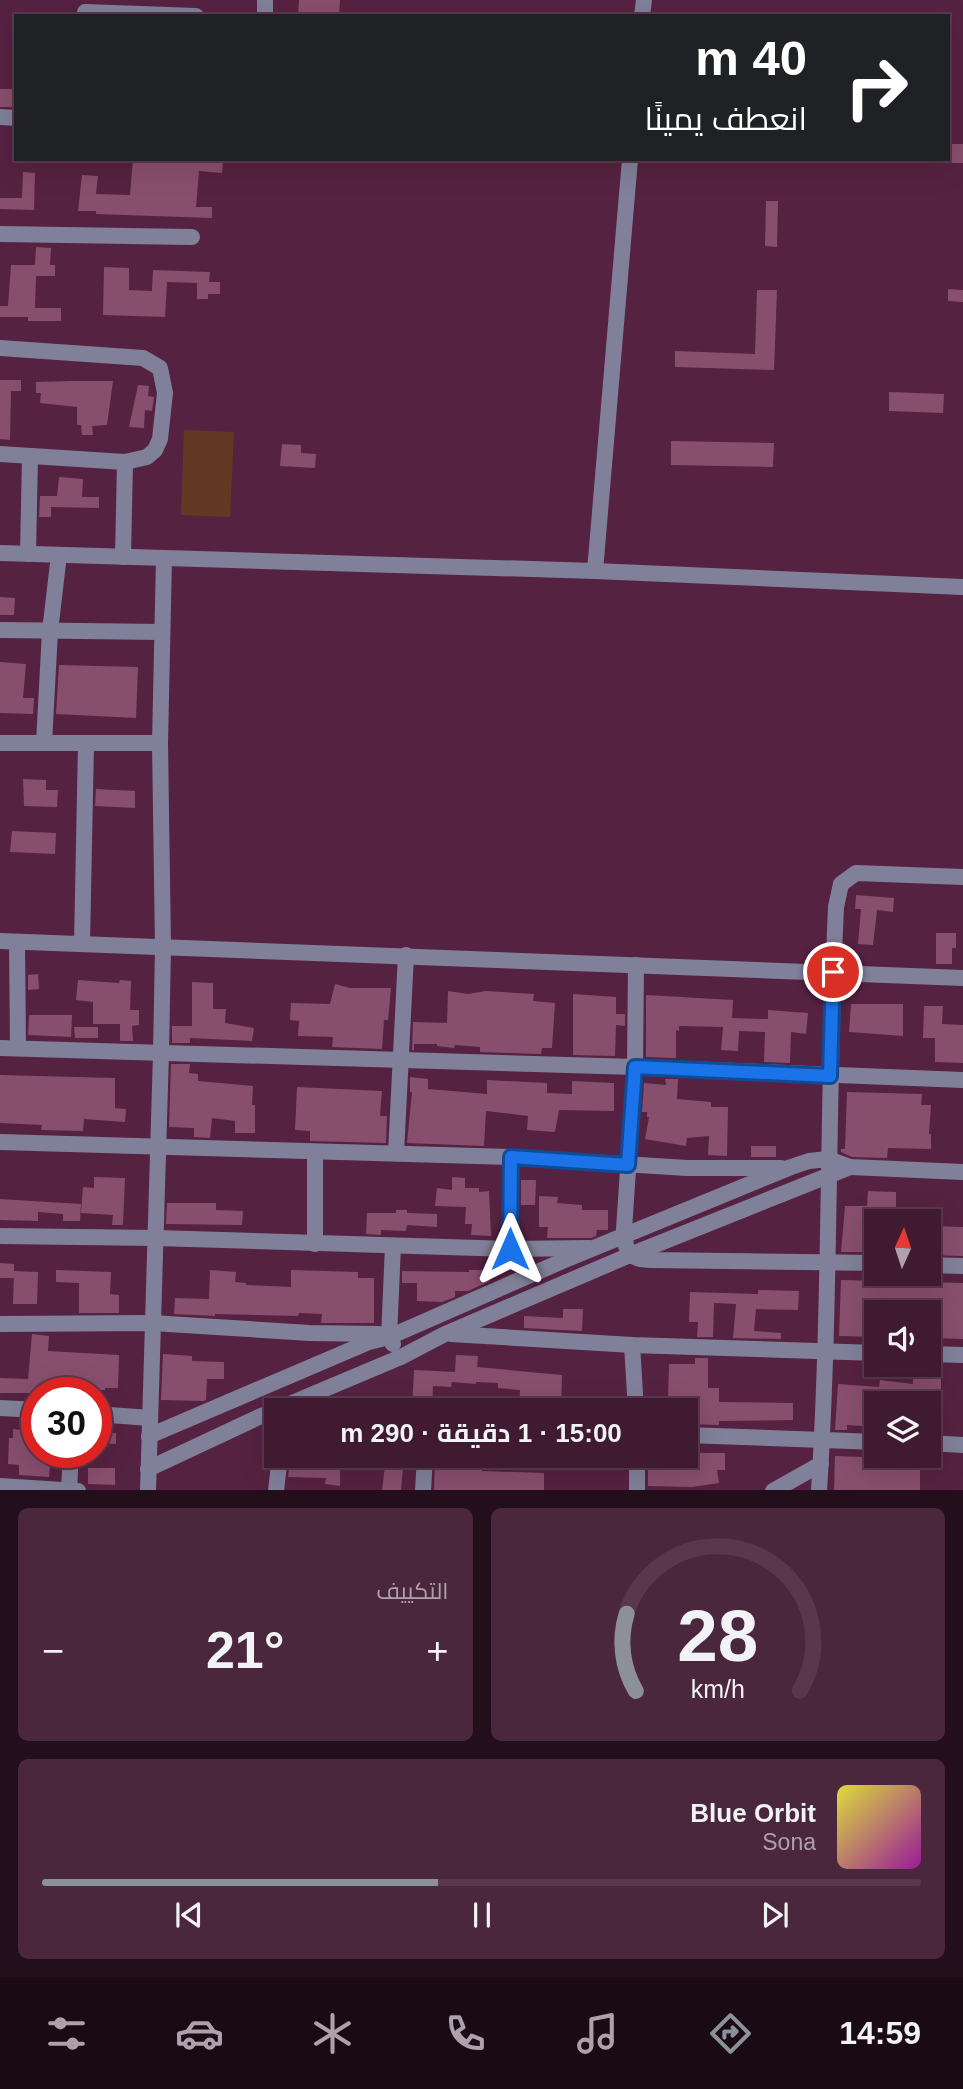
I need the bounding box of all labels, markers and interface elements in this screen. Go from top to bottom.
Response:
text: 40 m [695,31,807,85]
icon: right [831,42,922,133]
text: انعطف يمينًا [644,101,807,137]
pin [803,942,863,1002]
icon: arrive [814,953,852,991]
north arrow [864,1209,942,1286]
map controls [864,1209,941,1468]
position arrow [473,1212,547,1286]
button: sound [864,1300,941,1377]
speed limit sign: 30 [21,1377,112,1468]
button: layers [864,1391,941,1468]
text: 15:00 · 1 دقيقة · 290 m [340,1418,622,1448]
text: التكييف [376,1578,449,1604]
text: 28 [677,1595,758,1676]
text: 21° [206,1621,285,1679]
text: − [42,1630,64,1672]
text: + [426,1630,448,1672]
text: km/h [691,1674,745,1702]
text: Blue Orbit [690,1798,816,1828]
text: Sona [762,1829,816,1855]
icon: previous [170,1896,208,1934]
icon: pause [463,1896,501,1934]
icon: next [756,1896,794,1934]
icon: filters [42,2009,91,2058]
icon: car [175,2009,224,2058]
icon: climate [308,2009,357,2058]
icon: phone [441,2009,490,2058]
icon: music [573,2009,622,2058]
icon: directions [706,2009,755,2058]
text: 14:59 [839,2015,921,2051]

